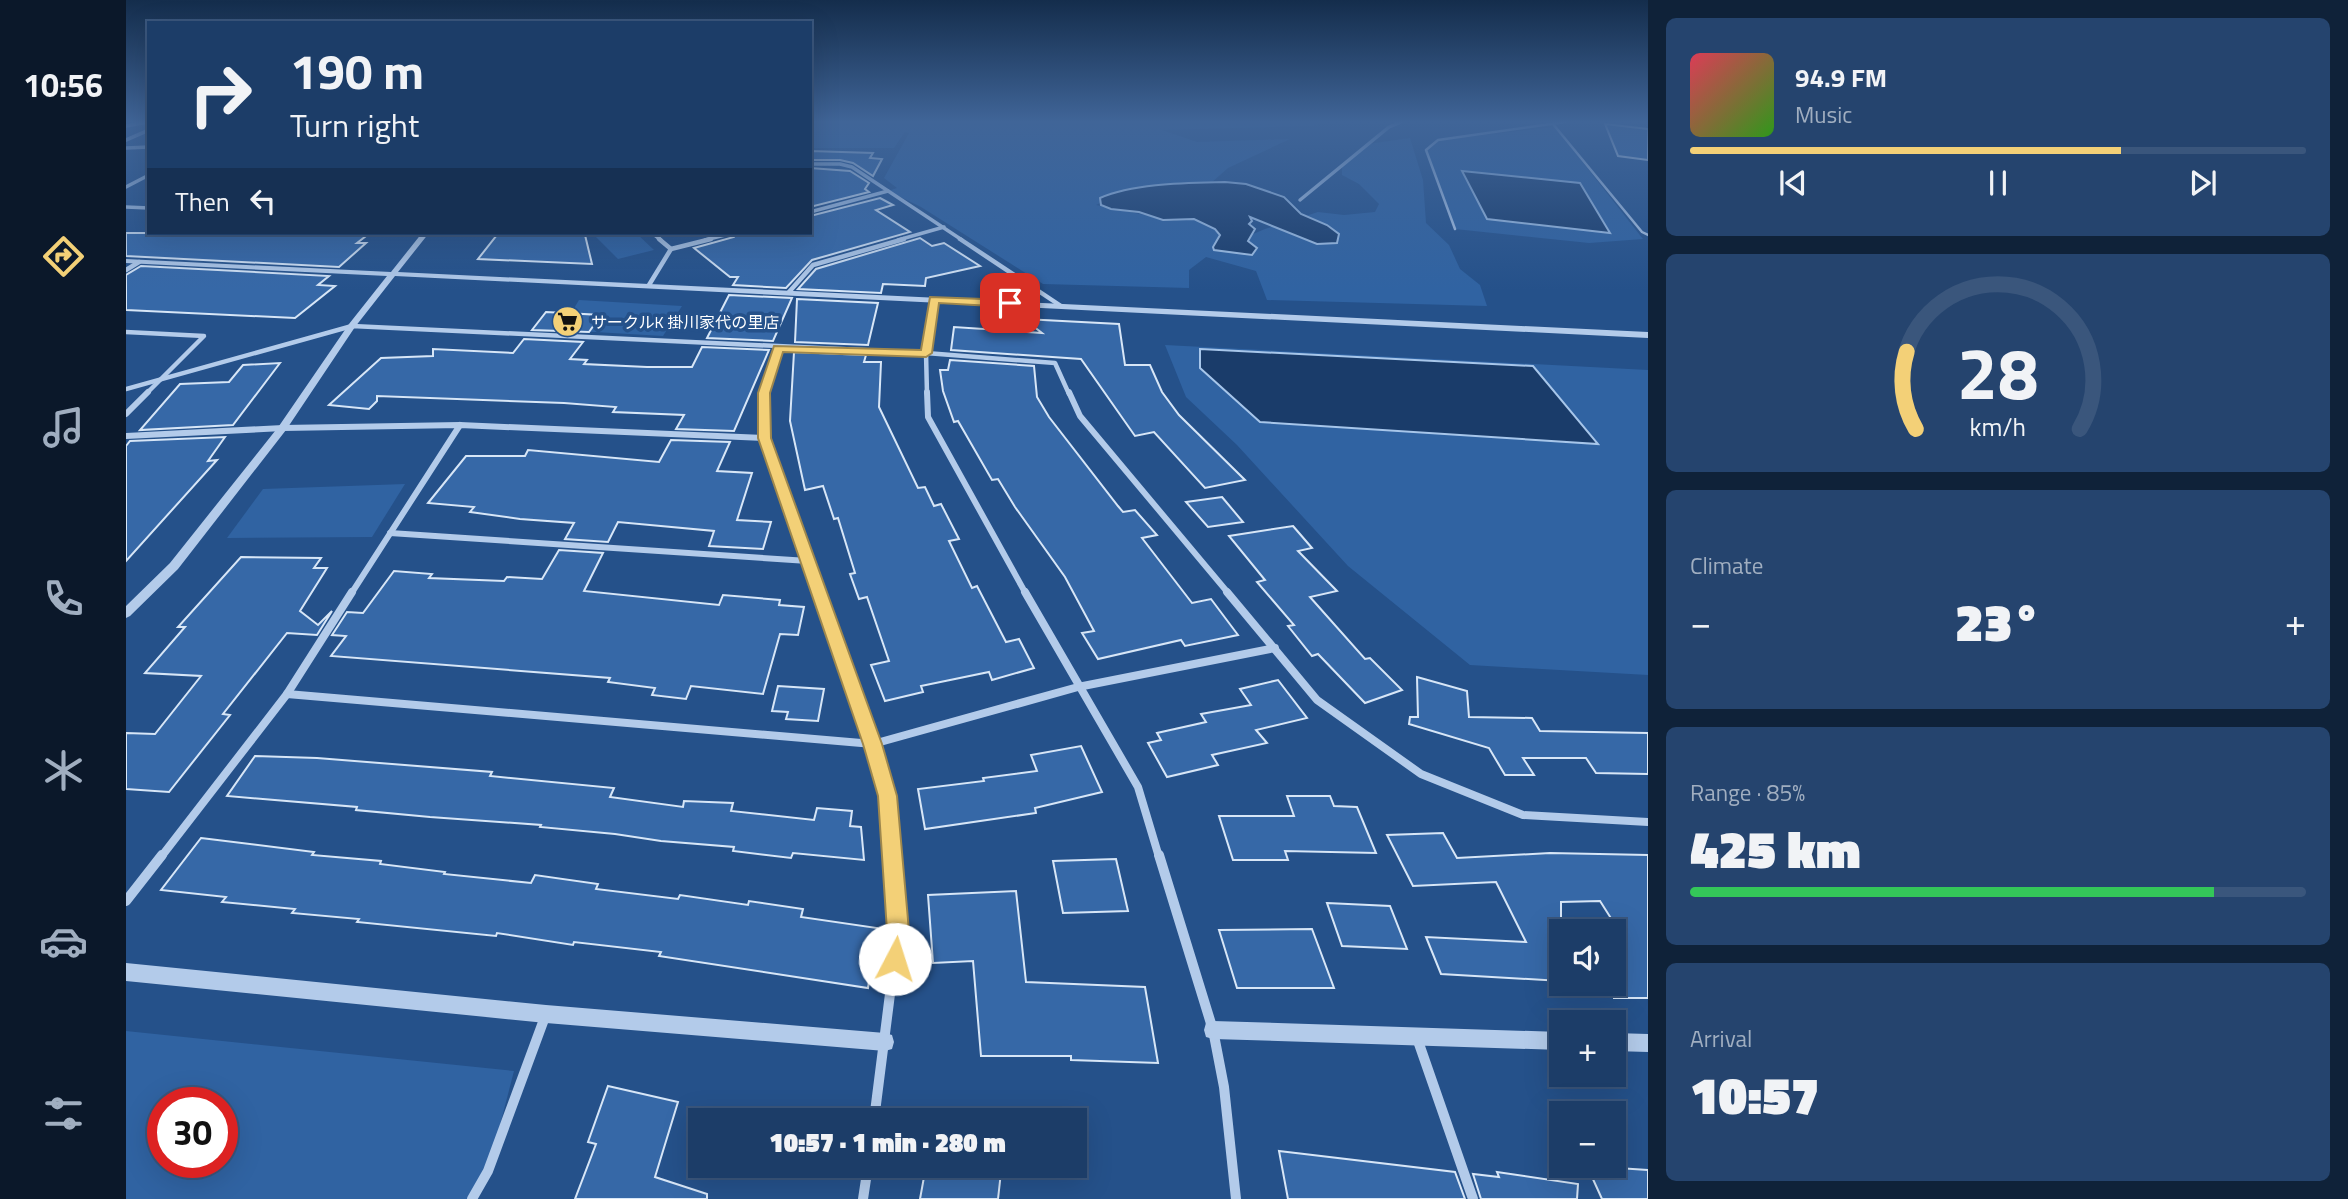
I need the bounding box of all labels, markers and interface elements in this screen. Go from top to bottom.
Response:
text: 190 m [290,33,424,108]
icon: right [175,49,266,140]
text: 94.9 FM [1795,58,1887,97]
text: 10:56 [23,61,103,109]
text: Music [1795,97,1852,132]
text: Turn right [290,101,419,149]
icon: previous [1774,164,1812,202]
icon: pause [1979,164,2017,202]
icon: next [2184,164,2222,202]
text: Then [175,182,230,221]
icon: left [244,182,282,220]
icon: directions [39,232,88,281]
pin [980,273,1040,333]
icon: arrive [991,284,1029,322]
supermarket icon: サークルK 掛川家代の里店 [551,305,585,339]
place label: サークルK 掛川家代の里店 [591,310,779,334]
text: 28 [1957,318,2039,428]
icon: music [39,403,88,452]
text: km/h [1970,408,2026,446]
text: Climate [1690,548,1763,583]
icon: phone [39,574,88,623]
text: 23° [1955,582,2041,661]
text: − [1690,593,1711,651]
text: + [2285,593,2306,651]
icon: climate [39,746,88,795]
text: Range · 85% [1690,775,1805,810]
text: 425 km [1690,809,1861,888]
icon: car [39,917,88,966]
map controls [1549,919,1626,1178]
button: sound [1549,919,1626,996]
position arrow [858,922,932,996]
button: + [1549,1010,1626,1087]
text: Arrival [1690,1021,1752,1056]
text: 10:57 [1690,1055,1819,1134]
speed limit sign: 30 [147,1087,238,1178]
icon: filters [39,1089,88,1138]
button: − [1549,1101,1626,1178]
text: 10:57 · 1 min · 280 m [769,1123,1006,1162]

